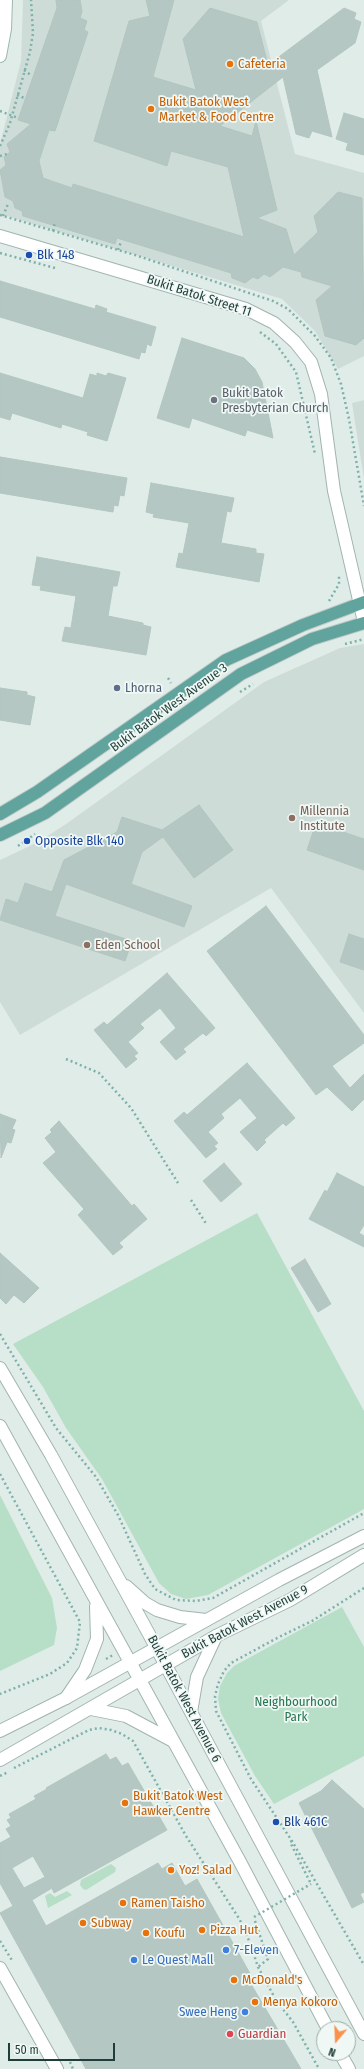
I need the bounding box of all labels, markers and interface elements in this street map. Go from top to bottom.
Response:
place label: Cafeteria [238,56,286,72]
marker: Cafeteria [225,59,235,69]
place label: Bukit Batok West Market & Food Centre [159,94,274,125]
marker: Bukit Batok West Market & Food Centre [146,104,156,114]
place label: Blk 148 [37,247,75,263]
marker: Blk 148 [24,250,34,260]
street label: Bukit Batok Street 11 [145,272,253,320]
place label: Bukit Batok Presbyterian Church [222,385,329,416]
marker: Bukit Batok Presbyterian Church [209,395,219,405]
street label: Bukit Batok West Avenue 3 [107,660,231,756]
place label: Lhorna [125,680,162,696]
marker: Lhorna [112,683,122,693]
place label: Millennia Institute [300,803,349,834]
marker: Millennia Institute [287,813,297,823]
place label: Opposite Blk 140 [35,833,124,849]
marker: Opposite Blk 140 [22,836,32,846]
place label: Eden School [95,937,160,953]
marker: Eden School [82,940,92,950]
street label: Bukit Batok West Avenue 9 [179,1582,311,1662]
street label: Bukit Batok West Avenue 6 [144,1633,224,1765]
park label: Neighbourhood Park [254,1694,338,1725]
place label: Bukit Batok West Hawker Centre [133,1788,223,1819]
marker: Bukit Batok West Hawker Centre [120,1798,130,1808]
place label: Blk 461C [284,1814,327,1830]
marker: Blk 461C [271,1817,281,1827]
place label: Yoz! Salad [179,1862,232,1878]
marker: Yoz! Salad [166,1865,176,1875]
place label: Ramen Taisho [131,1895,205,1911]
marker: Ramen Taisho [118,1898,128,1908]
place label: Subway [91,1915,131,1931]
marker: Subway [78,1918,88,1928]
place label: Pizza Hut [210,1922,259,1938]
place label: Koufu [154,1925,185,1941]
marker: Pizza Hut [197,1925,207,1935]
marker: Koufu [141,1928,151,1938]
place label: 7-Eleven [234,1942,279,1958]
marker: 7-Eleven [221,1945,231,1955]
place label: Le Quest Mall [142,1952,214,1968]
marker: Le Quest Mall [129,1955,139,1965]
place label: McDonald's [242,1972,303,1988]
marker: McDonald's [229,1975,239,1985]
place label: Menya Kokoro [263,1994,338,2010]
marker: Menya Kokoro [250,1997,260,2007]
place label: Swee Heng [179,2004,237,2020]
marker: Swee Heng [240,2007,250,2017]
north arrow [316,2021,356,2061]
place label: Guardian [238,2026,286,2042]
marker: Guardian [225,2029,235,2039]
scale bar [10,2035,117,2061]
text: 50 m [15,2043,39,2057]
text: N [327,2045,337,2059]

